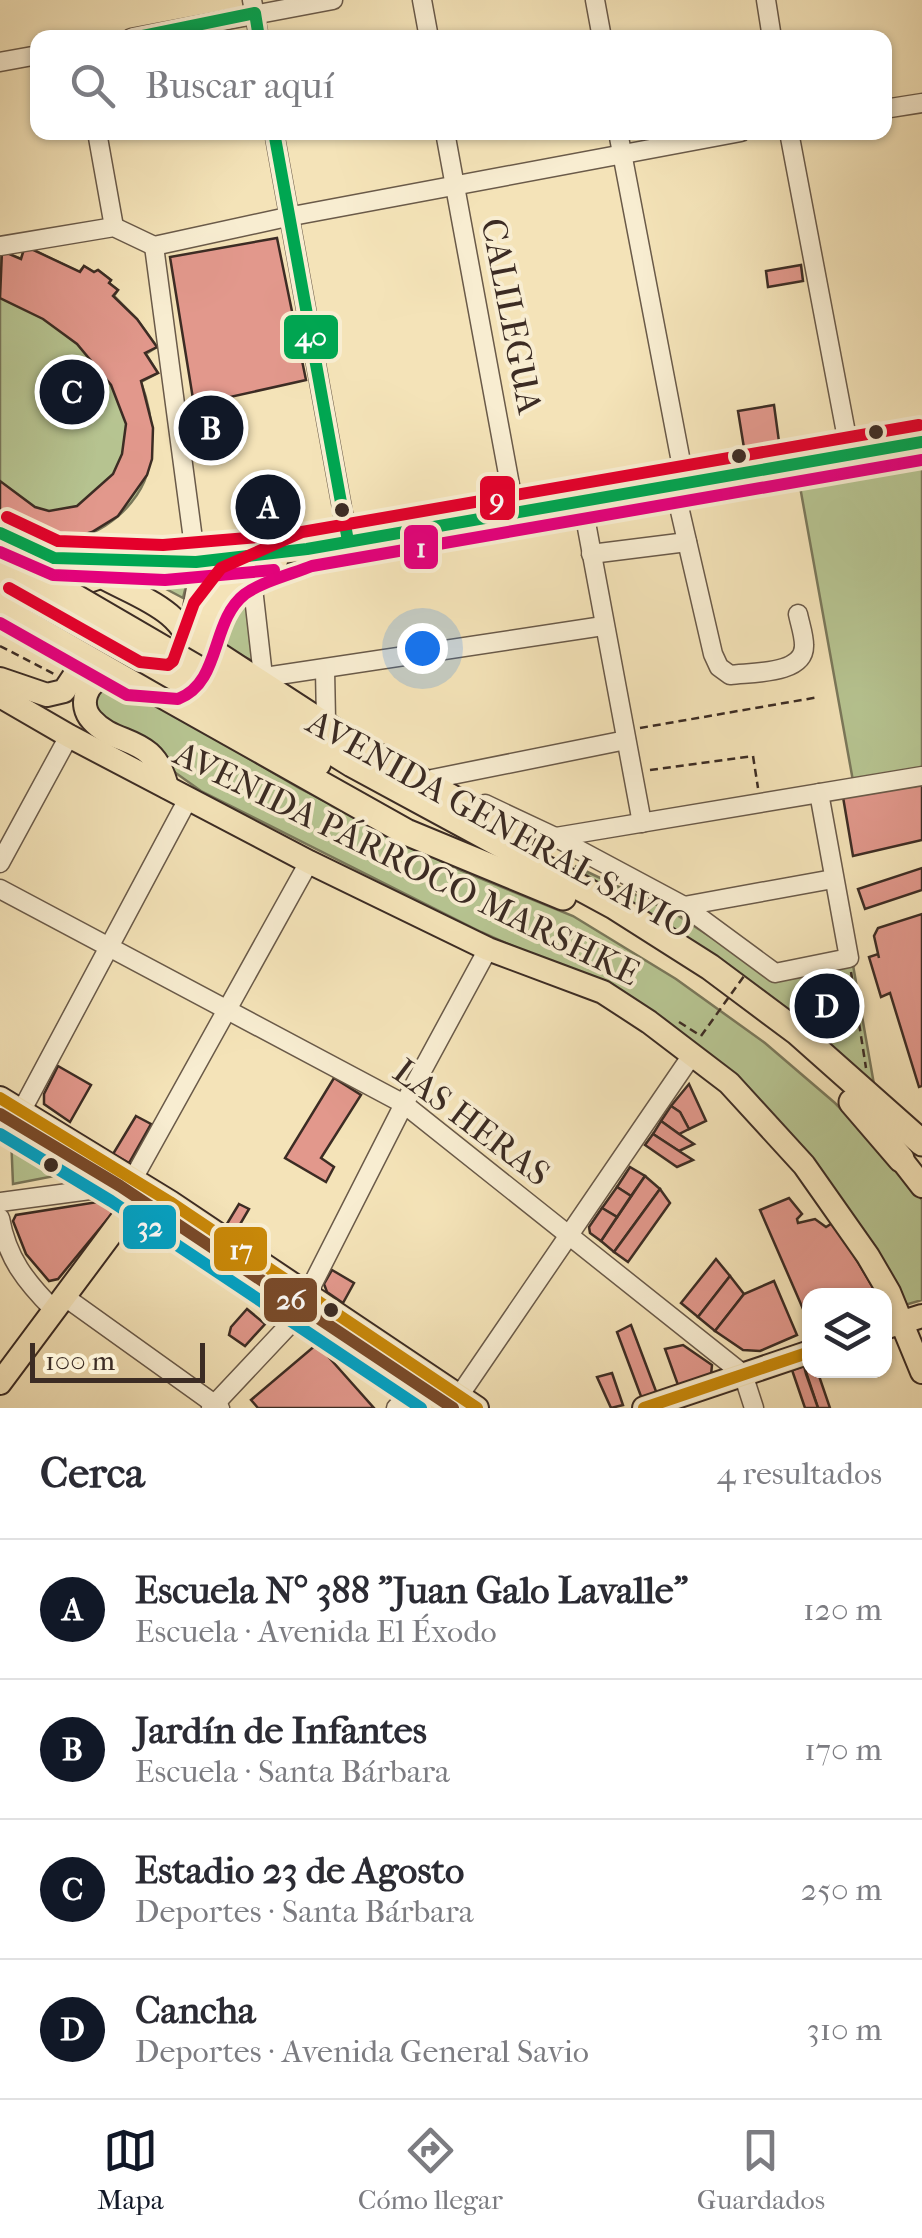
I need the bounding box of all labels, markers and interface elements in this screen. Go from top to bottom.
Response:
search box [30,30,892,140]
icon: search [65,58,120,113]
text: Buscar aquí [145,63,334,108]
street label: CALILEGUA [472,215,551,418]
line badge: 40 [282,313,340,361]
text: 40 [294,320,327,354]
pin: C [40,354,104,430]
pin: B [178,390,244,466]
unlabelled marker [866,422,886,442]
unlabelled marker [729,446,749,466]
pin: A [236,470,300,544]
line badge: 9 [478,474,517,522]
text: 9 [490,482,504,515]
unlabelled marker [332,500,352,520]
line badge: 1 [402,523,440,571]
text: 1 [416,531,426,564]
your location [397,623,448,674]
street label: AVENIDA GENERAL SAVIO [298,700,700,948]
street label: AVENIDA PÁRROCO MARSHKE [166,731,646,994]
pin: D [794,968,860,1044]
street label: LAS HERAS [385,1050,558,1194]
unlabelled marker [41,1155,61,1175]
line badge: 32 [121,1203,178,1251]
text: 32 [137,1210,163,1243]
line badge: 17 [212,1225,269,1273]
text: 17 [229,1233,253,1266]
line badge: 26 [262,1276,319,1324]
text: 26 [276,1283,307,1316]
map controls [802,1288,892,1378]
button: layers [802,1288,892,1378]
unlabelled marker [321,1300,341,1320]
scale bar [30,1338,205,1382]
text: 100 m [45,1344,115,1377]
text: Cerca [40,1449,145,1498]
text: 4 resultados [717,1455,882,1492]
text: Escuela N° 388 "Juan Galo Lavalle" [135,1568,688,1613]
text: A [62,1591,83,1628]
text: 120 m [803,1591,882,1628]
text: Escuela · Avenida El Éxodo [135,1613,497,1650]
text: Jardín de Infantes [135,1708,427,1753]
text: B [62,1731,83,1768]
text: 170 m [804,1731,882,1768]
text: Escuela · Santa Bárbara [135,1753,450,1790]
text: Estadio 23 de Agosto [135,1848,464,1893]
text: C [62,1871,83,1908]
text: 250 m [801,1871,882,1908]
text: Deportes · Santa Bárbara [135,1893,474,1930]
text: Cancha [135,1988,256,2033]
text: D [60,2011,85,2048]
text: 310 m [807,2011,882,2048]
text: Deportes · Avenida General Savio [135,2033,589,2070]
tab: Mapa [97,2123,164,2216]
tab: Cómo llegar [358,2123,503,2216]
tab: Guardados [697,2123,825,2216]

